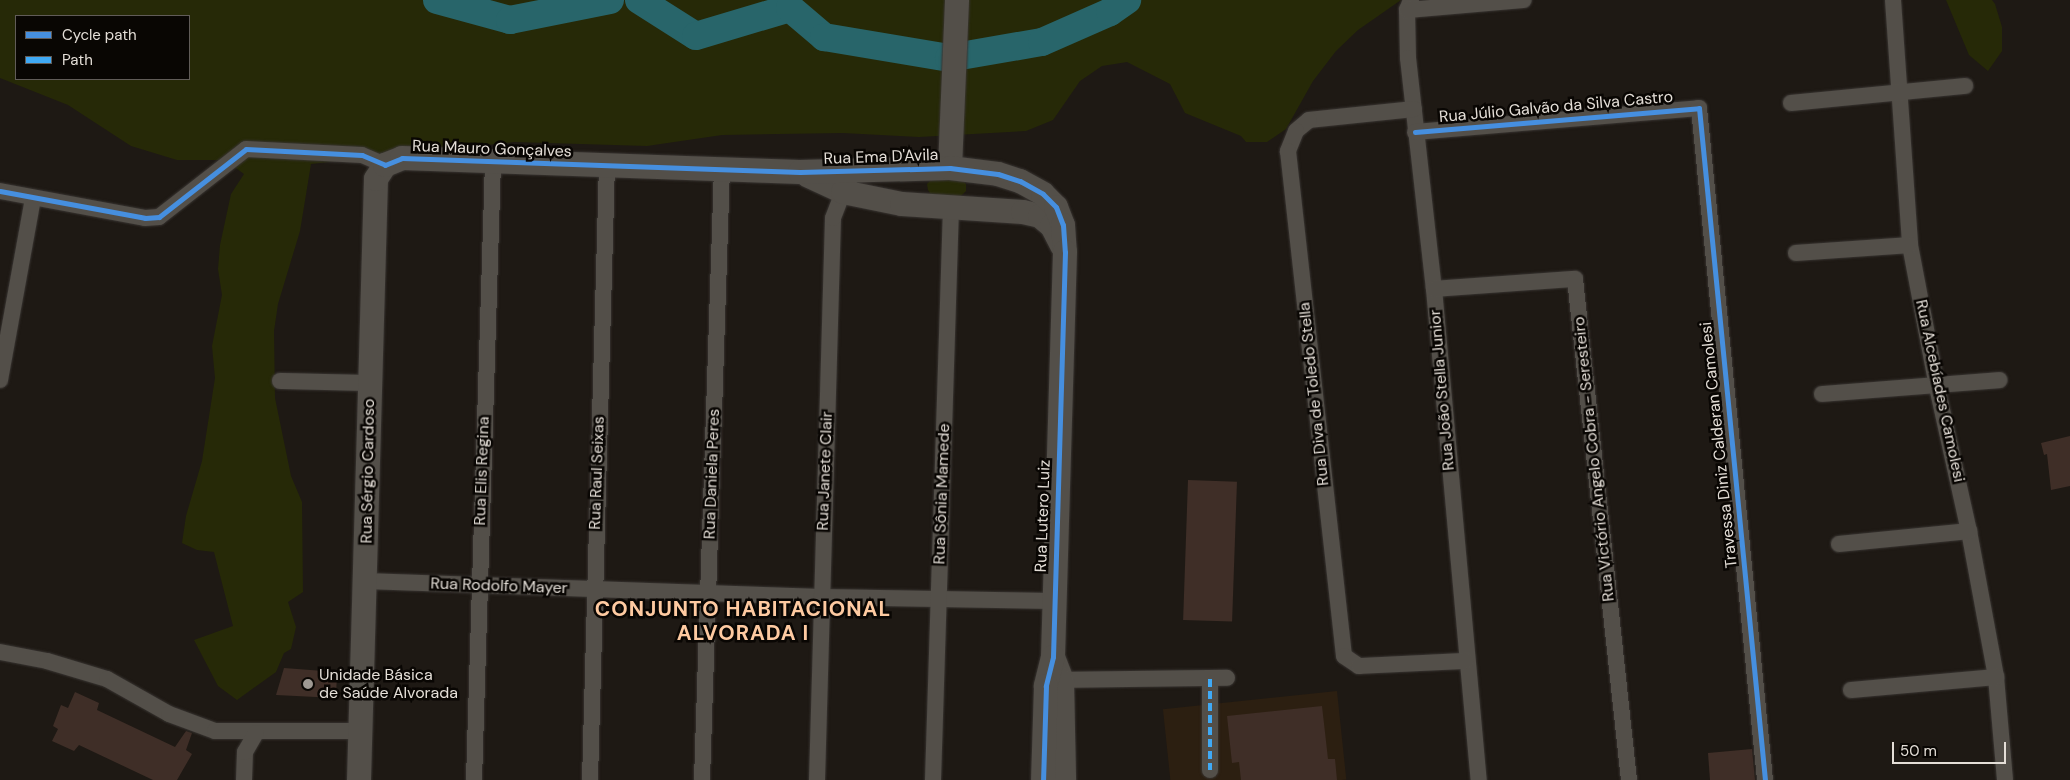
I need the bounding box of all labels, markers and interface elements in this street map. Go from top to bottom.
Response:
legend [15,15,190,80]
text: Cycle path [62,25,137,45]
text: Path [62,50,93,70]
street label: Rua Júlio Galvão da Silva Castro [1438,87,1674,127]
street label: Rua Mauro Gonçalves [412,137,572,161]
street label: Rua Ema D'Avila [823,145,939,169]
street label: Rua Alcebíades Camolesi [1911,298,1969,484]
street label: Rua Diva de Toledo Stella [1295,301,1333,487]
street label: Rua João Stella Junior [1425,309,1459,471]
street label: Rua Victório Angelo Cobra - Seresteiro [1569,316,1619,602]
street label: Travessa Diniz Calderan Camolesi [1697,321,1741,569]
street label: Rua Sérgio Cardoso [357,398,379,544]
street label: Rua Daniela Peres [700,408,724,540]
street label: Rua Janete Clair [813,411,837,531]
street label: Rua Elis Regina [471,416,493,526]
street label: Rua Raul Seixas [585,416,609,530]
street label: Rua Sônia Mamede [930,423,954,565]
street label: Rua Lutero Luiz [1031,459,1055,573]
street label: Rua Rodolfo Mayer [430,574,568,598]
district label: CONJUNTO HABITACIONAL ALVORADA I [592,596,894,646]
place label: Unidade Básica de Saúde Alvorada [319,665,458,703]
marker: Unidade Básica de Saúde Alvorada [301,677,315,691]
scale bar [1895,732,2009,764]
text: 50 m [1900,741,1937,761]

